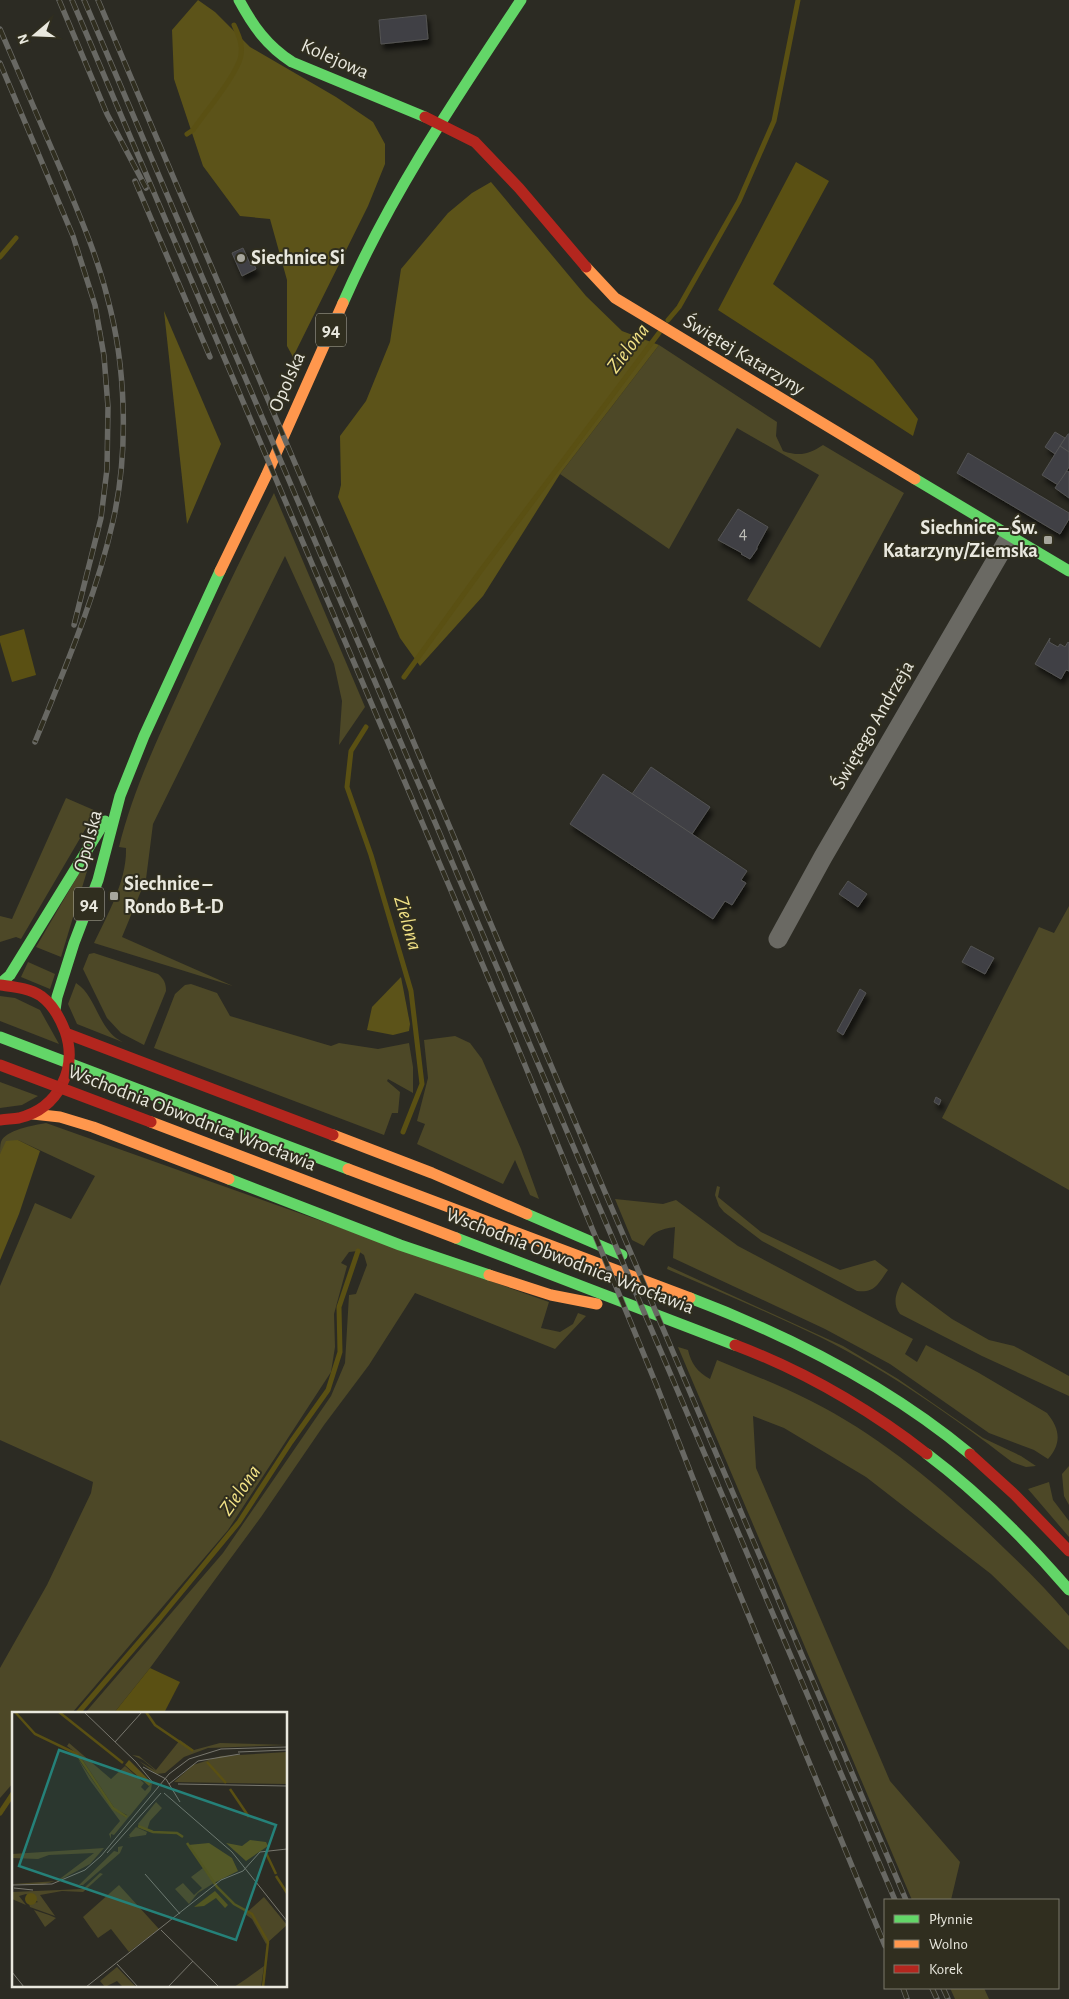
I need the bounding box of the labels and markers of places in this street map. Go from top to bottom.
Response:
place label: Siechnice Si [251,248,345,268]
marker: Siechnice Si [235,252,247,264]
place label: Siechnice – Św. Katarzyny/Ziemska [883,514,1038,561]
marker: Siechnice – Św. Katarzyny/Ziemska [1042,534,1054,546]
place label: Siechnice – Rondo B-Ł-D [124,874,224,917]
marker: Siechnice – Rondo B-Ł-D [108,890,120,902]

